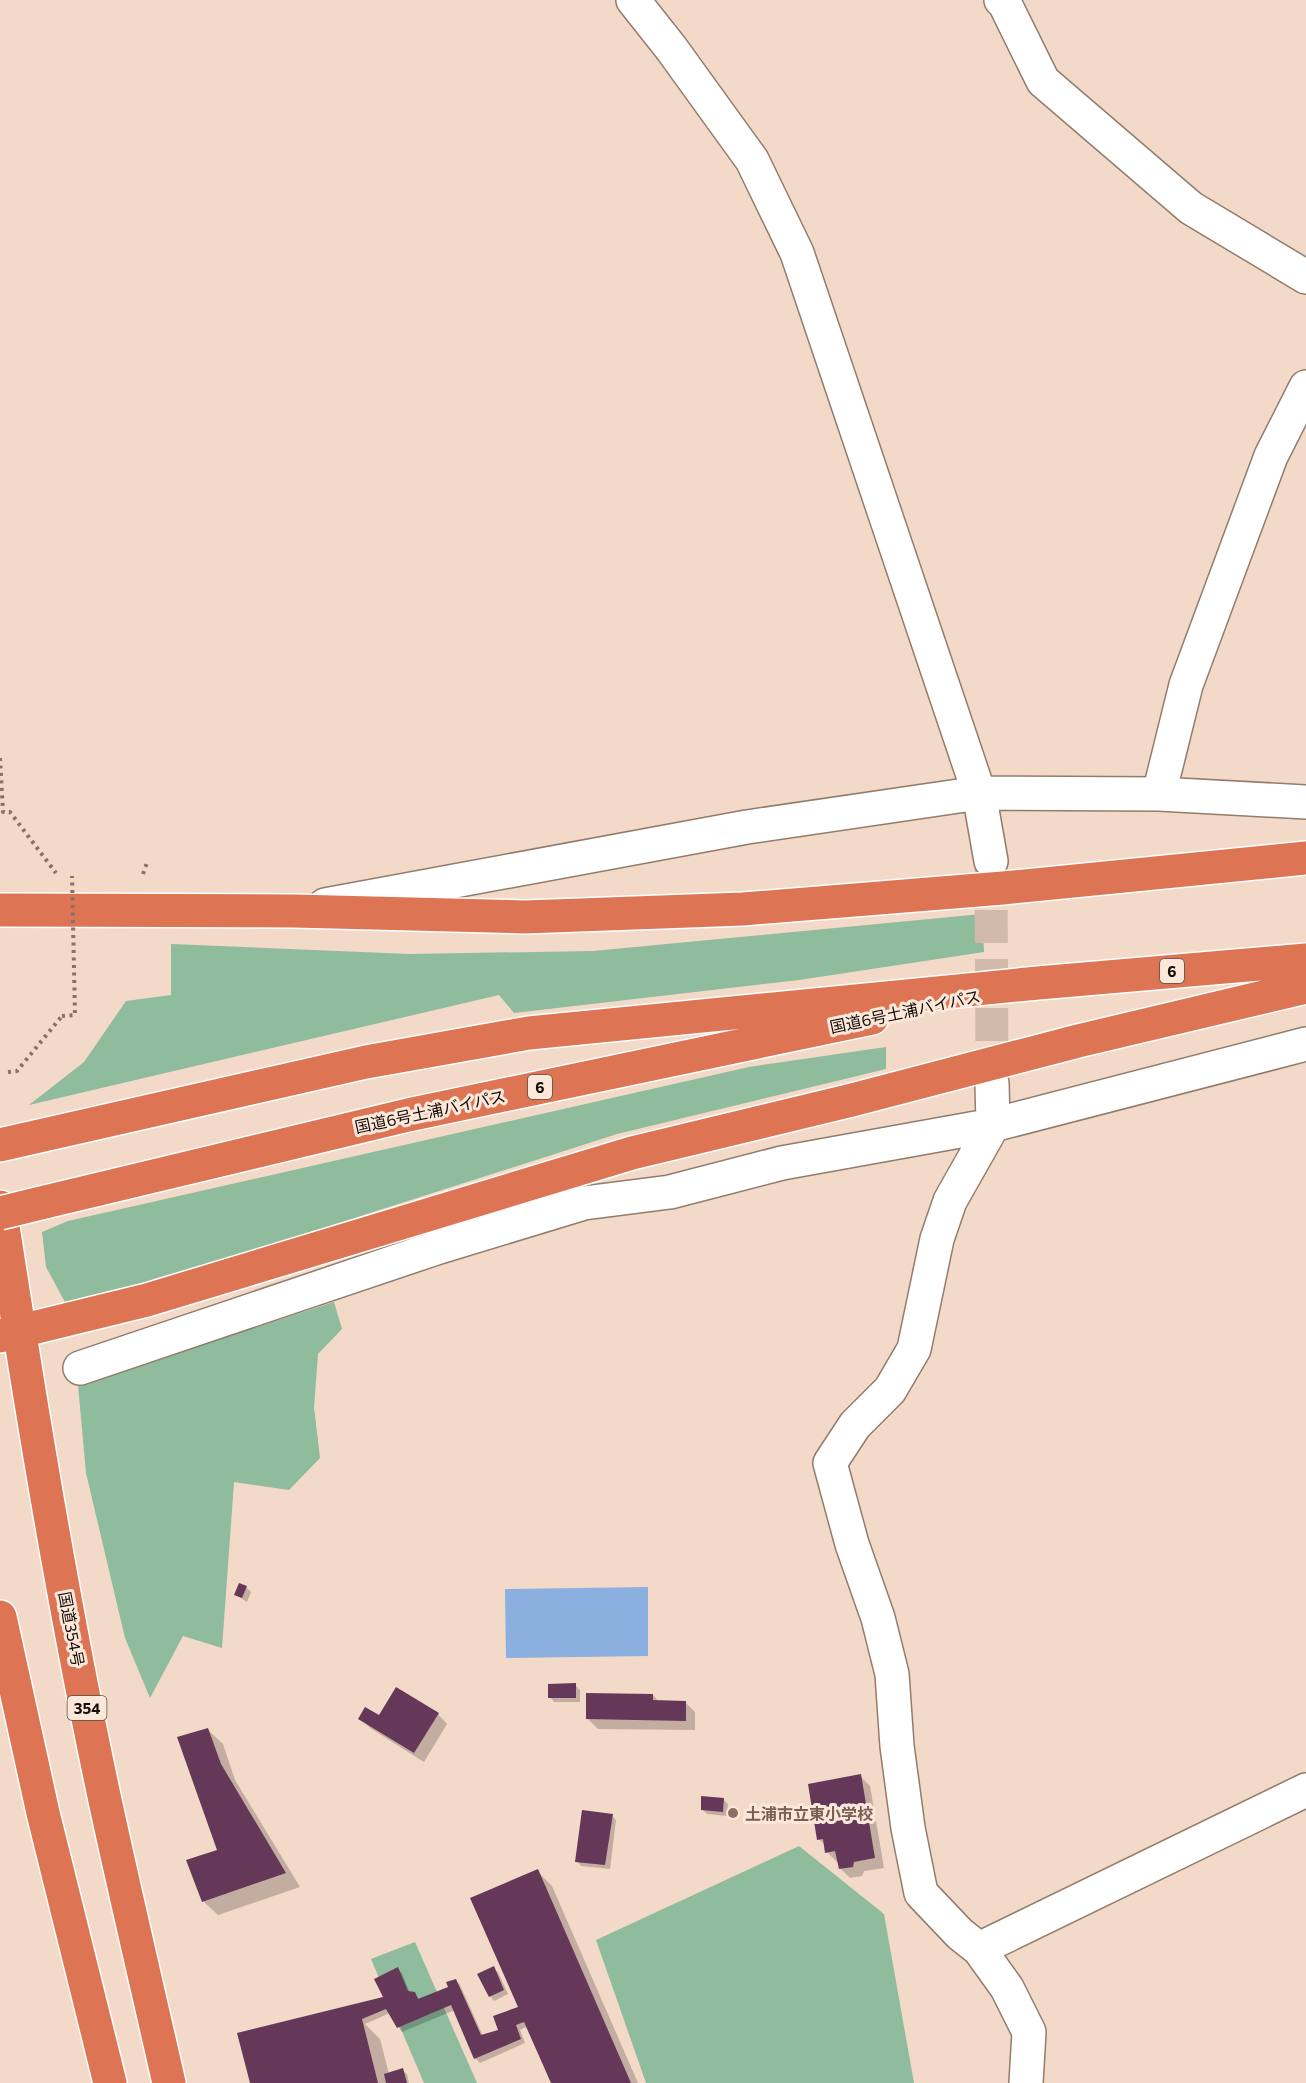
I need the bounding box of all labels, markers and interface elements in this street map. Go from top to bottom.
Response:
road number: 6 [1160,959,1184,983]
street label: 国道6号土浦バイパス [828,986,982,1036]
road number: 6 [528,1075,552,1099]
street label: 国道6号土浦バイパス [353,1086,507,1136]
street label: 国道354号 [55,1590,89,1668]
road number: 354 [68,1696,106,1720]
place label: 土浦市立東小学校 [745,1804,873,1823]
marker: 土浦市立東小学校 [726,1806,740,1820]

